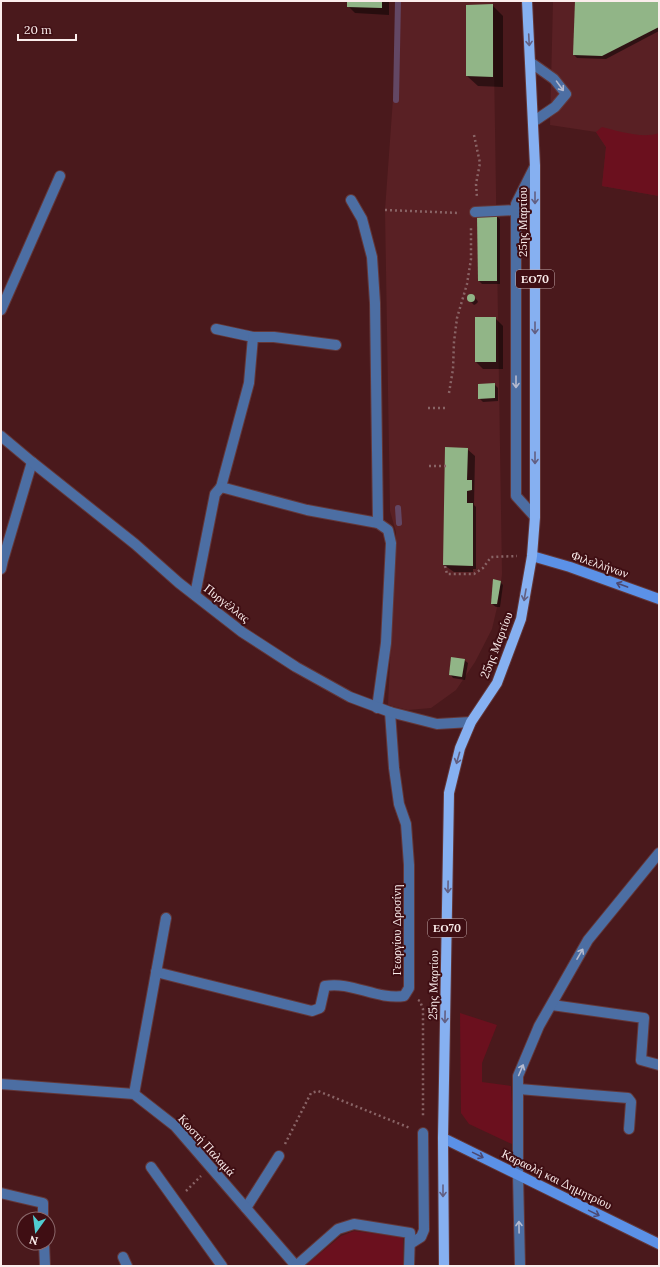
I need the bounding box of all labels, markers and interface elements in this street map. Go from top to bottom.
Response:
scale bar [18,16,76,42]
text: 20 m [24,22,52,37]
one-way arrow [525,33,532,46]
one-way arrow [556,81,564,92]
street label: 25ης Μαρτίου [515,187,530,257]
one-way arrow [531,191,539,204]
road number: ΕΟ70 [516,270,554,288]
one-way arrow [531,321,539,334]
one-way arrow [512,375,520,388]
one-way arrow [531,451,539,464]
street label: Φιλελλήνων [569,547,631,581]
street label: Πυργέλλας [201,580,253,626]
one-way arrow [617,581,629,589]
one-way arrow [521,588,529,601]
street label: 25ης Μαρτίου [476,610,516,680]
one-way arrow [453,751,461,764]
one-way arrow [444,880,451,893]
street label: Γεωργίου Δροσίνη [389,885,404,975]
road number: ΕΟ70 [428,919,466,937]
one-way arrow [577,948,585,960]
street label: 25ης Μαρτίου [425,950,441,1020]
one-way arrow [441,1010,449,1023]
one-way arrow [518,1064,525,1076]
street label: Κωστή Παλαμά [175,1111,239,1180]
street label: Καραολή και Δημητρίου [499,1146,615,1212]
one-way arrow [471,1152,483,1159]
one-way arrow [439,1184,447,1197]
one-way arrow [588,1209,600,1217]
north arrow [16,1211,56,1251]
one-way arrow [515,1221,523,1234]
text: N [27,1233,39,1249]

